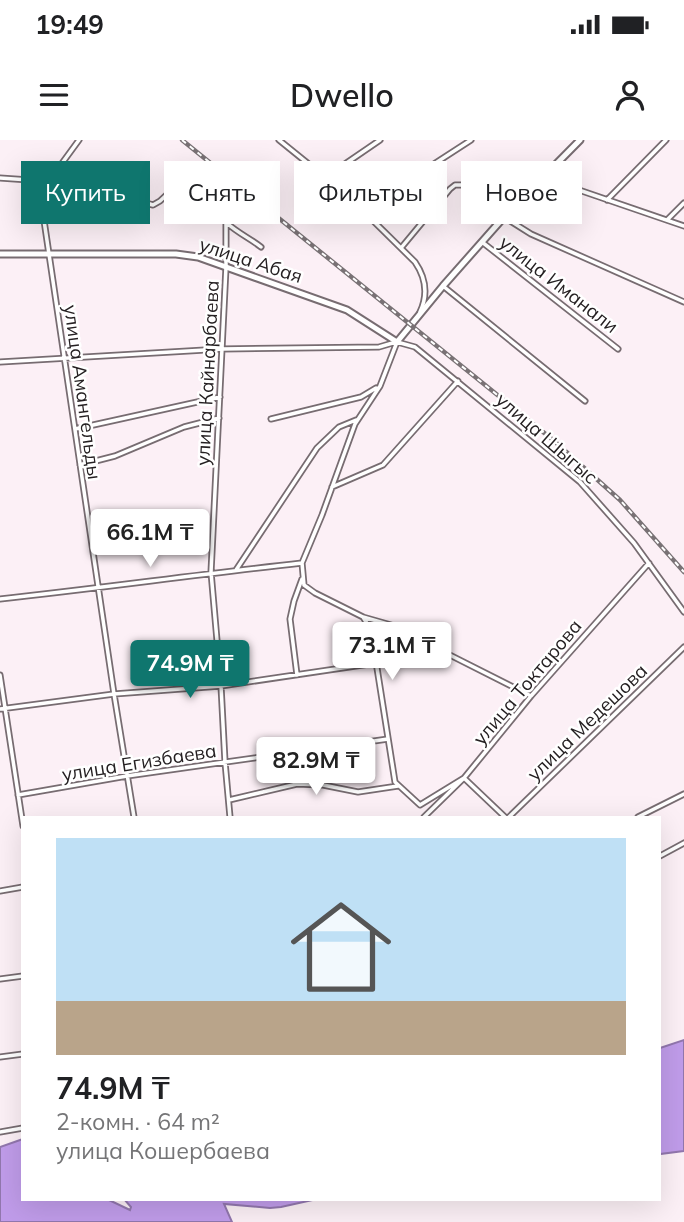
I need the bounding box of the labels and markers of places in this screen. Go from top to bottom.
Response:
pin: 66.1M ₸ [85,510,215,569]
pin: 73.1M ₸ [327,622,457,682]
pin: 74.9M ₸ [125,640,255,700]
pin: 82.9M ₸ [251,738,381,797]

